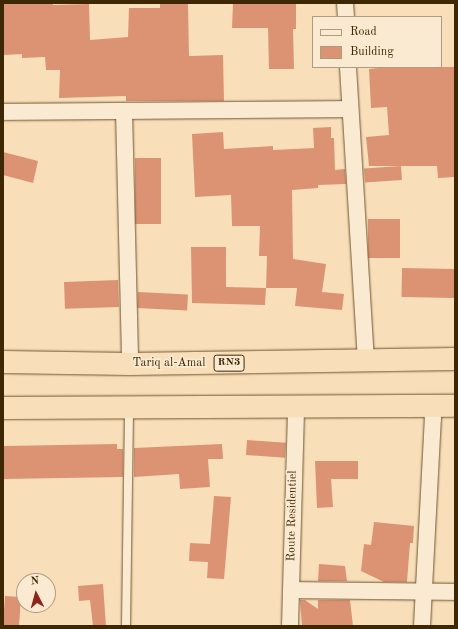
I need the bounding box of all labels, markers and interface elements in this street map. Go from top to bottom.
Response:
legend [312,16,442,68]
text: Road [350,26,377,38]
text: Building [350,46,394,58]
road number: RN3 [213,354,245,372]
street label: Tariq al-Amal [133,357,205,371]
street label: Route Residentiel [285,470,301,562]
north arrow [16,573,56,613]
text: N [30,576,40,587]

